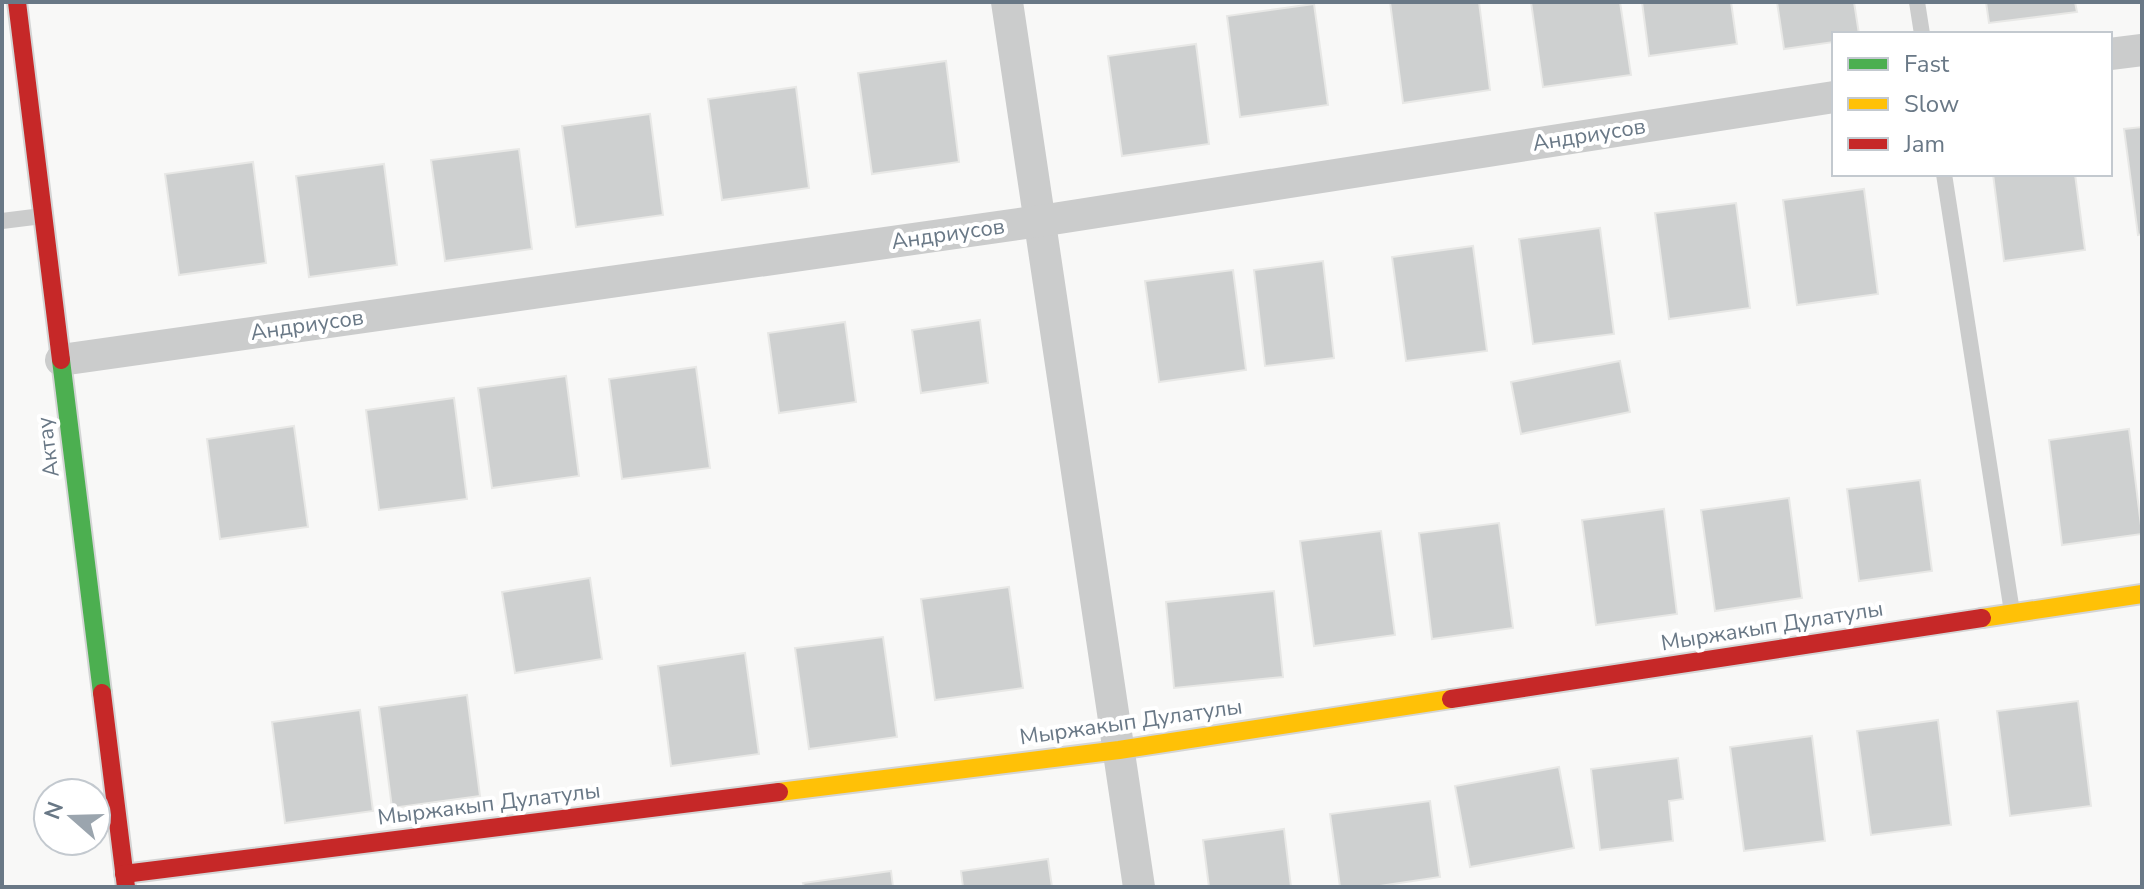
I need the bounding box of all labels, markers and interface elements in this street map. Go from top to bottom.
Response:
legend [1832,32,2112,176]
text: Fast [1904,48,1950,80]
text: Slow [1904,88,1959,120]
street label: Андриусов [1530,111,1648,159]
text: Jam [1903,128,1945,160]
street label: Андриусов [889,211,1007,257]
street label: Андриусов [248,302,366,348]
street label: Актау [29,415,67,479]
street label: Мыржакып Дулатулы [1659,594,1885,658]
street label: Мыржакып Дулатулы [1018,692,1244,752]
street label: Мыржакып Дулатулы [376,775,602,833]
north arrow [32,777,112,857]
text: N [37,798,71,823]

